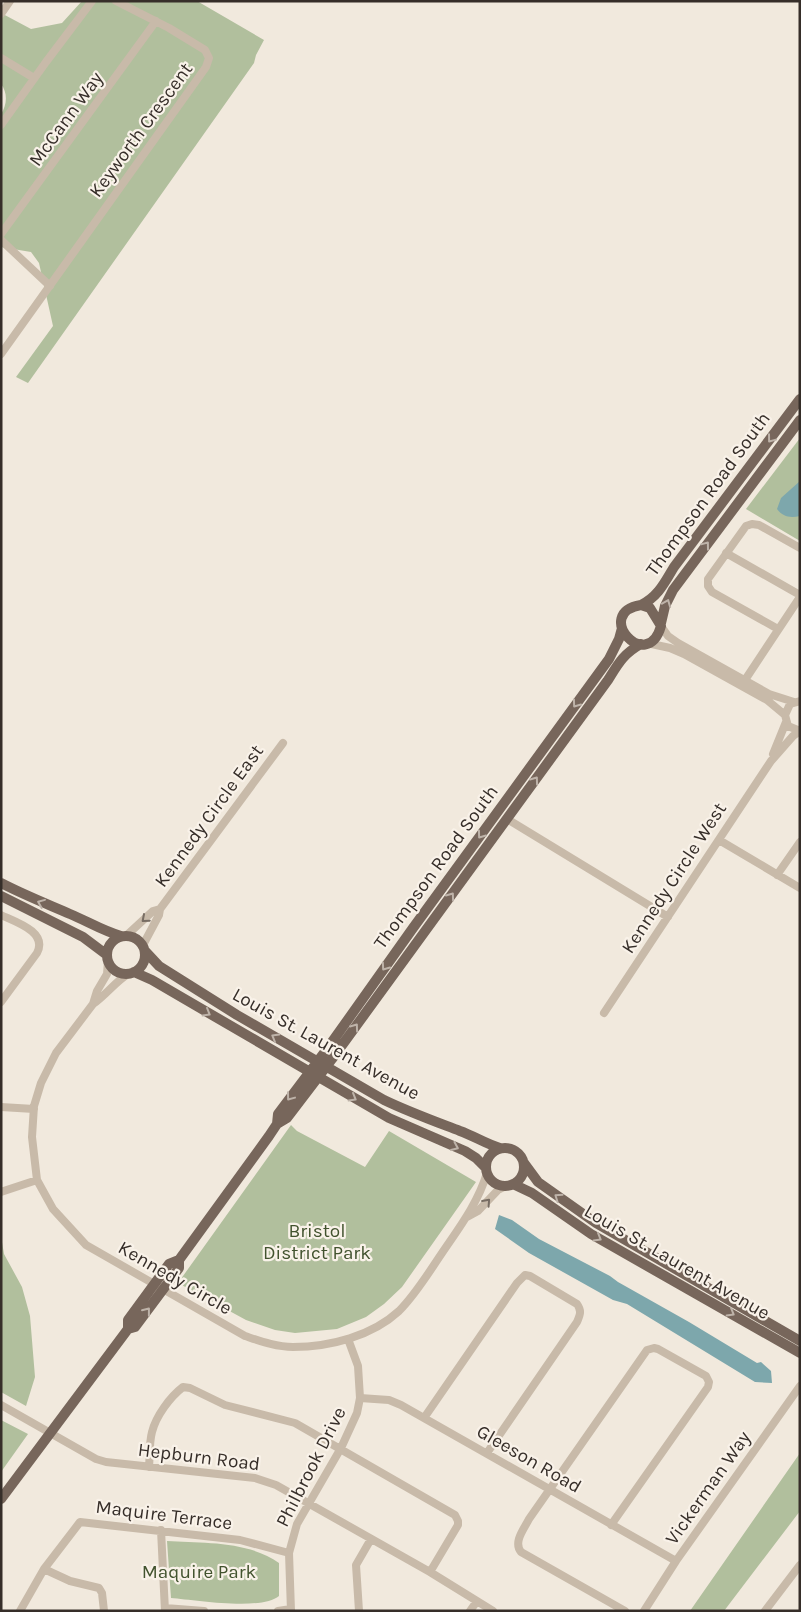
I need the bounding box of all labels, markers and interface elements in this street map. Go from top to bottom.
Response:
street label: Keyworth Crescent [85,59,197,201]
street label: McCann Way [24,67,108,170]
street label: Thompson Road South [641,408,775,580]
one-way arrow [768,433,776,442]
one-way arrow [700,541,709,551]
one-way arrow [660,599,671,608]
one-way arrow [574,698,582,707]
street label: Kennedy Circle East [150,741,268,891]
one-way arrow [529,776,539,785]
street label: Thompson Road South [369,781,503,953]
street label: Kennedy Circle West [617,798,731,958]
one-way arrow [478,829,486,838]
one-way arrow [445,892,454,902]
one-way arrow [37,898,46,909]
one-way arrow [141,913,150,922]
one-way arrow [382,961,391,971]
street label: Louis St. Laurent Avenue [229,983,423,1105]
one-way arrow [202,1006,211,1016]
one-way arrow [349,1023,358,1033]
one-way arrow [271,1033,280,1043]
one-way arrow [287,1091,296,1101]
one-way arrow [348,1092,357,1102]
one-way arrow [450,1140,459,1151]
one-way arrow [554,1194,564,1203]
one-way arrow [481,1198,490,1207]
street label: Louis St. Laurent Avenue [580,1200,774,1324]
park label: Bristol District Park [263,1220,371,1264]
one-way arrow [593,1231,602,1241]
street label: Kennedy Circle [114,1237,236,1319]
one-way arrow [725,1307,734,1317]
one-way arrow [142,1308,150,1317]
street label: Philbrook Drive [271,1403,351,1531]
street label: Gleeson Road [473,1420,585,1498]
street label: Vickerman Way [661,1427,755,1549]
street label: Hepburn Road [137,1439,261,1475]
street label: Maquire Terrace [94,1496,234,1534]
park label: Maquire Park [142,1561,257,1583]

